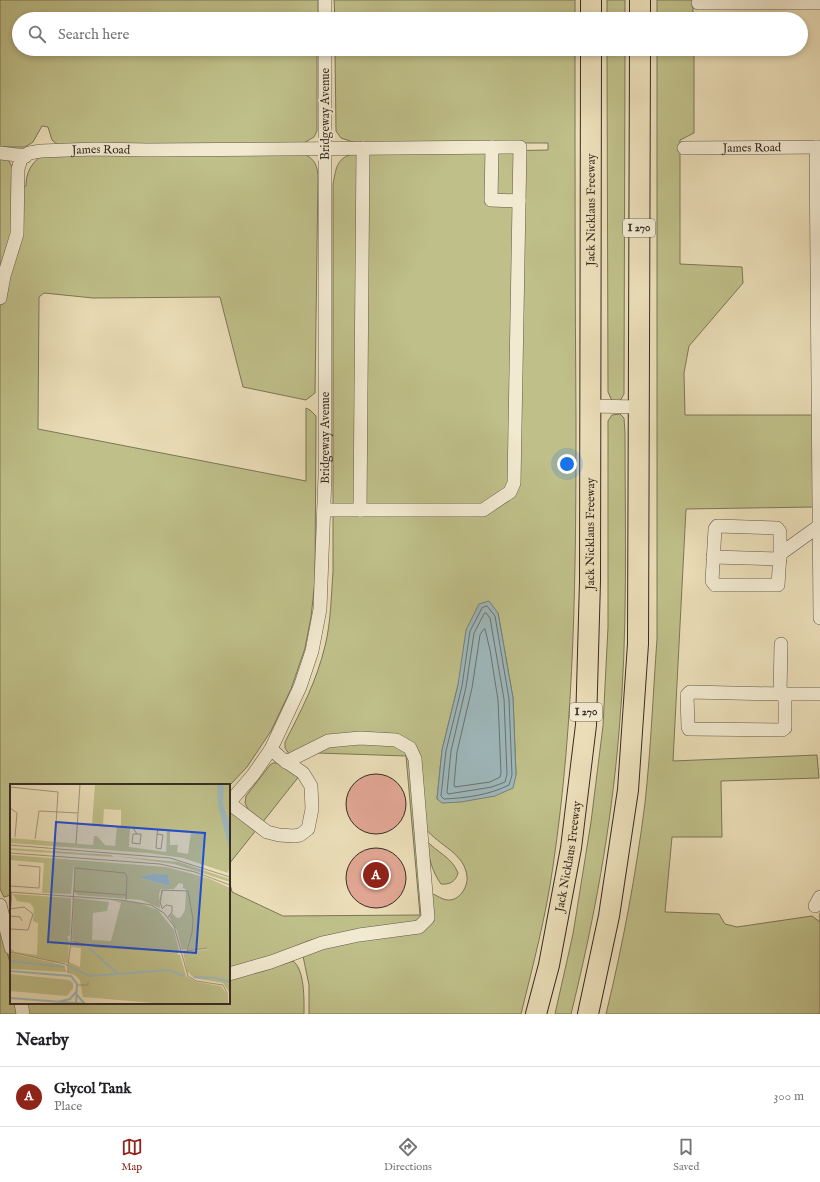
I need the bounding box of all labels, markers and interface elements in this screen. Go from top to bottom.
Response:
search box [12,12,808,56]
icon: search [26,23,48,45]
text: Search here [58,25,129,44]
street label: Bridgeway Avenue [318,67,333,160]
street label: James Road [721,140,782,156]
street label: James Road [70,141,131,158]
street label: Jack Nicklaus Freeway [583,153,599,268]
road number: I 270 [623,219,655,237]
street label: Bridgeway Avenue [317,391,333,484]
your location [557,454,577,474]
street label: Jack Nicklaus Freeway [582,477,598,592]
road number: I 270 [570,703,602,721]
inset map [10,784,230,1004]
street label: Jack Nicklaus Freeway [551,800,584,915]
pin: A [363,860,389,890]
text: Nearby [16,1030,69,1051]
text: Glycol Tank [54,1079,131,1098]
text: A [25,1088,33,1105]
text: 300 m [773,1088,804,1105]
text: Place [54,1098,82,1115]
tab: Map [121,1136,143,1174]
tab: Directions [384,1136,432,1174]
tab: Saved [673,1136,699,1174]

